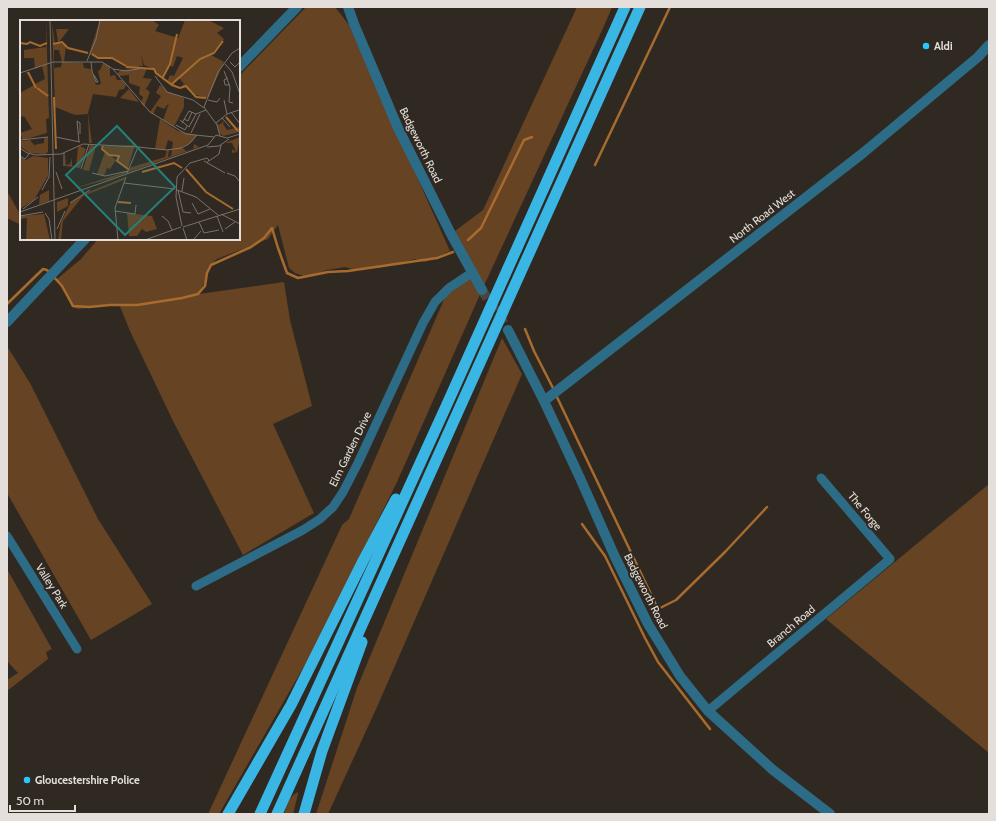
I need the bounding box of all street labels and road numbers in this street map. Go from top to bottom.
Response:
street label: Badgeworth Road [397,105,445,185]
street label: North Road West [726,186,798,246]
street label: Elm Garden Drive [326,409,374,489]
street label: The Forge [845,489,885,533]
street label: Badgeworth Road [621,551,671,631]
street label: Valley Park [33,561,71,611]
street label: Branch Road [764,602,818,650]

